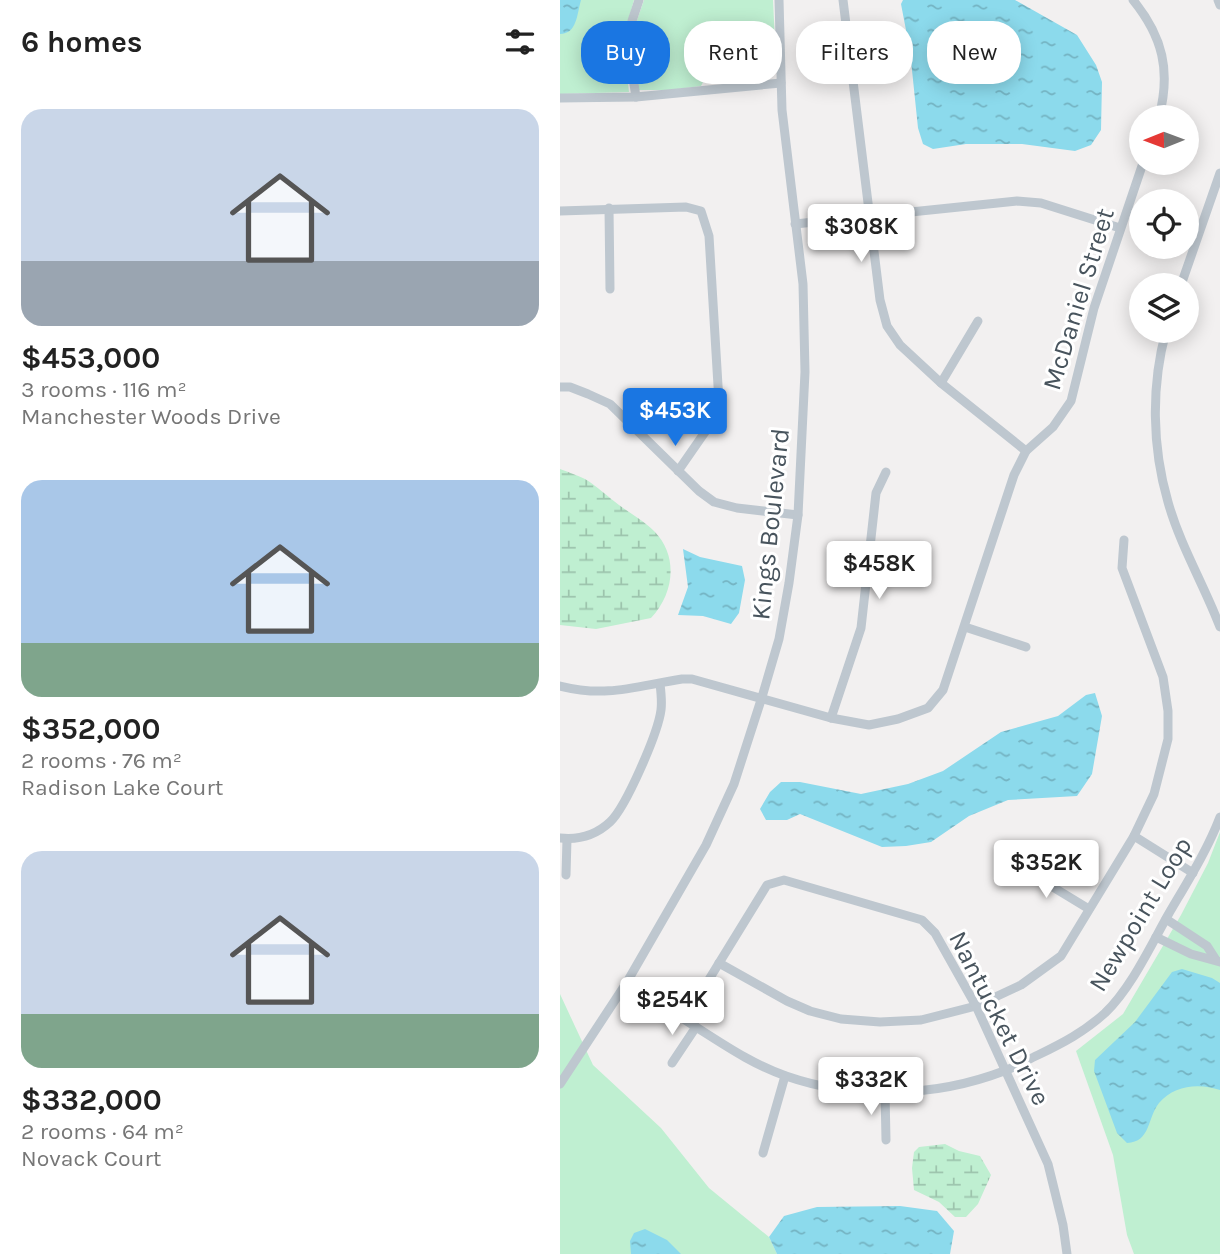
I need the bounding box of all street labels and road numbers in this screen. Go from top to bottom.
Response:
street label: McDaniel Street [1036,204,1121,394]
street label: Kings Boulevard [745,427,796,621]
street label: Newpoint Loop [1082,831,1199,997]
street label: Nantucket Drive [942,926,1057,1111]

